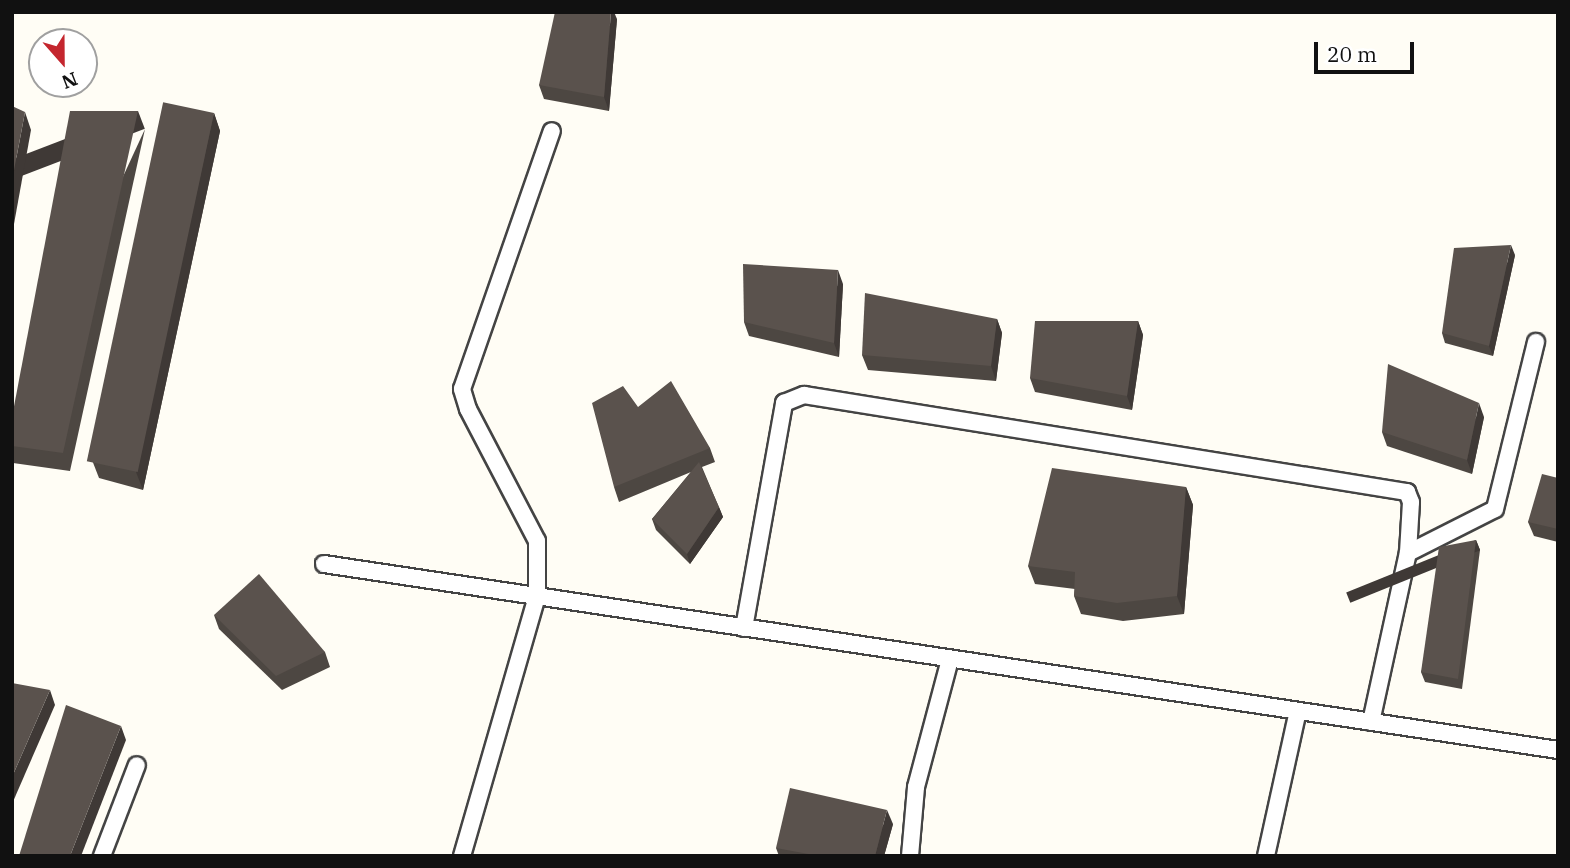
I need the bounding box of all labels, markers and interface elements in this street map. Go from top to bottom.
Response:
north arrow [28,28,98,98]
scale bar [1318,28,1418,72]
text: 20 m [1327,40,1377,68]
text: N [58,67,81,95]

